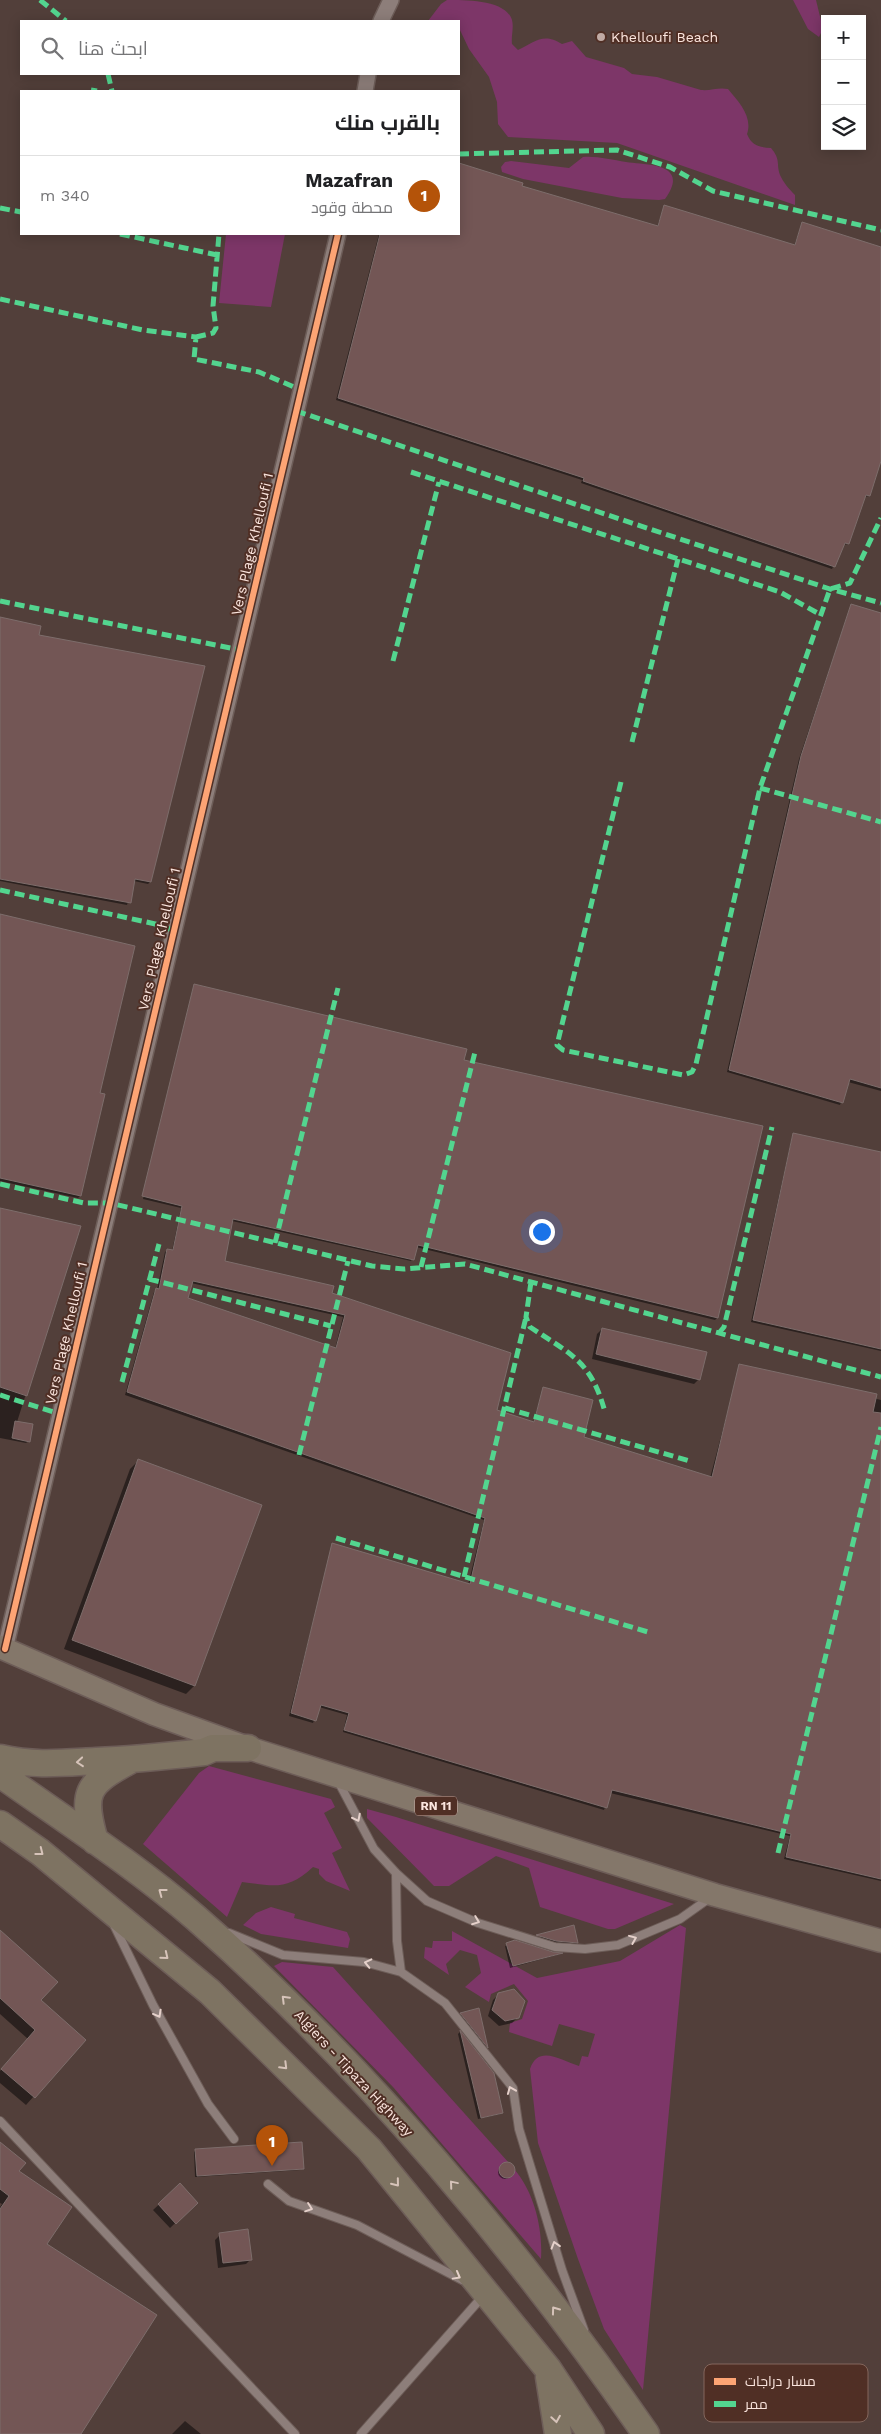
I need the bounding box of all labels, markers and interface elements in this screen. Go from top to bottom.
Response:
map controls [821,15,866,150]
button: + [821,15,866,60]
search box [20,20,460,75]
place label: Khelloufi Beach [611,29,718,45]
marker: Khelloufi Beach [595,31,607,43]
icon: search [38,34,66,62]
text: ابحث هنا [78,37,148,60]
button: − [821,60,866,105]
button: layers [821,105,866,150]
text: بالقرب منك [335,110,440,135]
text: Mazafran [305,169,393,192]
text: 340 m [40,186,90,205]
text: 1 [421,186,427,205]
text: محطة وقود [311,198,393,217]
street label: Vers Plage Khelloufi 1 [228,471,276,617]
street label: Vers Plage Khelloufi 1 [135,866,183,1012]
your location [529,1219,555,1245]
street label: Vers Plage Khelloufi 1 [42,1260,90,1406]
one-way arrow [76,1757,84,1768]
road number: RN 11 [415,1796,457,1815]
one-way arrow [351,1813,361,1822]
one-way arrow [34,1846,44,1855]
one-way arrow [158,1889,168,1898]
one-way arrow [471,1915,480,1926]
one-way arrow [628,1934,637,1945]
one-way arrow [159,1950,168,1958]
one-way arrow [364,1958,373,1969]
one-way arrow [281,1996,290,2005]
street label: Algiers - Tipaza Highway [291,2007,417,2140]
one-way arrow [152,2008,162,2017]
one-way arrow [279,2060,288,2069]
one-way arrow [507,2086,517,2094]
pin: 1 [256,2125,288,2166]
one-way arrow [391,2177,399,2186]
one-way arrow [449,2180,458,2189]
one-way arrow [305,2202,313,2212]
one-way arrow [550,2242,560,2250]
one-way arrow [451,2270,460,2280]
one-way arrow [552,2306,561,2316]
legend [704,2364,868,2422]
text: مسار دراجات [745,2373,816,2389]
text: ممر [744,2396,768,2412]
one-way arrow [550,2414,560,2423]

